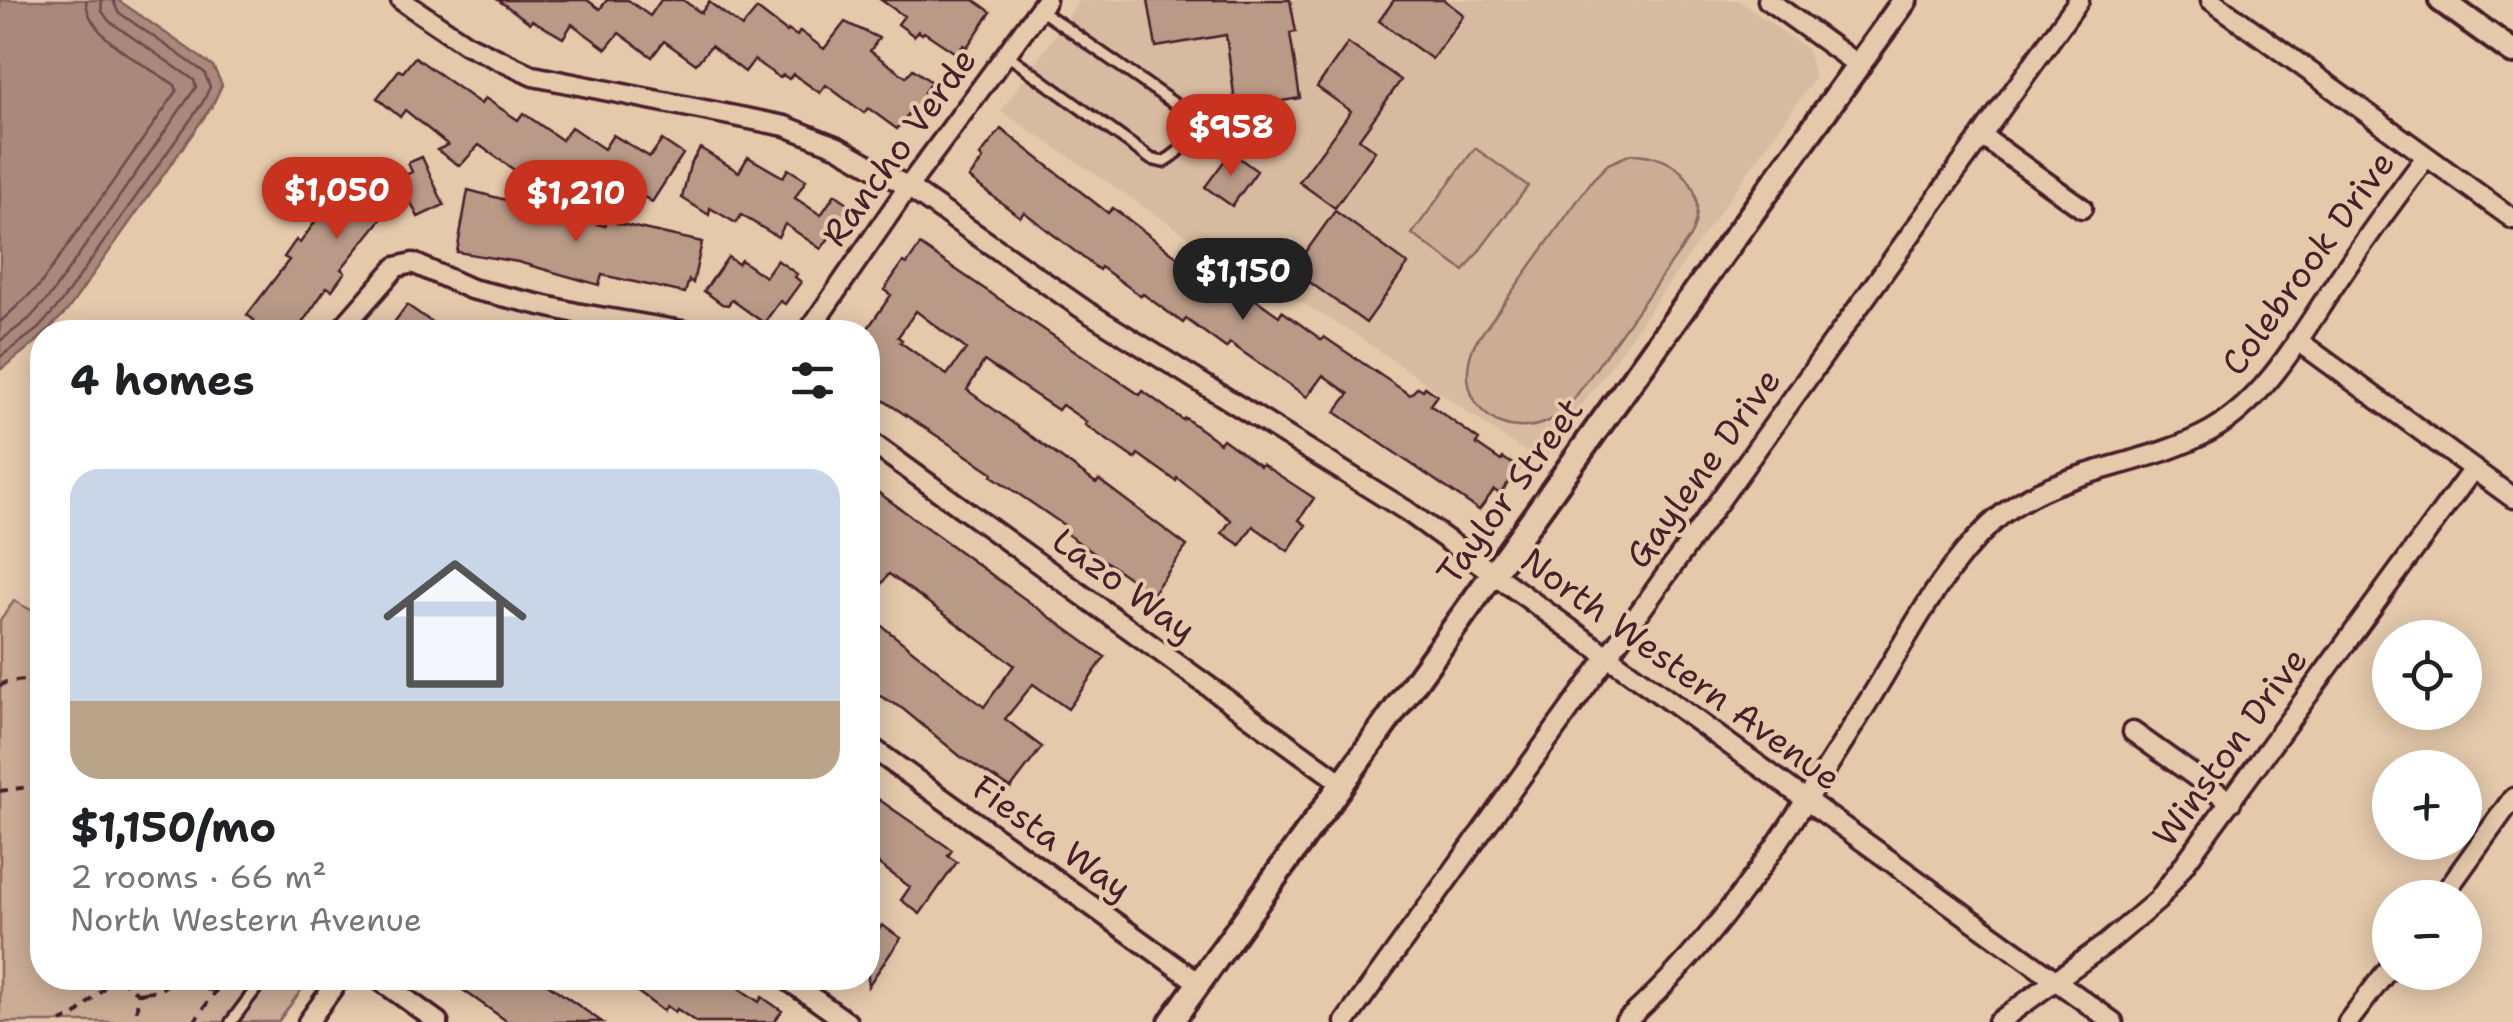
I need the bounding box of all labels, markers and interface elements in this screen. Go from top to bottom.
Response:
street label: Rancho Verde [811,38,987,255]
pin: $958 [1172,94,1290,179]
text: $958 [1188,105,1274,148]
street label: Colebrook Drive [2210,141,2405,384]
pin: $1,050 [256,157,418,242]
pin: $1,210 [495,160,657,245]
text: $1,050 [284,168,390,211]
text: $1,210 [526,171,626,214]
pin: $1,150 [1162,238,1324,323]
text: $1,150 [1195,249,1291,292]
text: 4 homes [70,352,255,408]
icon: filters [785,353,840,408]
street label: Gaylene Drive [1614,358,1791,577]
street label: Taylor Street [1426,388,1593,594]
street label: Lazo Way [1043,517,1206,653]
icon: home [365,534,545,714]
street label: North Western Avenue [1512,536,1851,801]
map controls [2372,620,2482,990]
button: locate [2372,620,2482,730]
street label: Winston Drive [2141,638,2318,856]
button: + [2372,750,2482,860]
street label: Fiesta Way [963,764,1141,911]
text: $1,150/mo [70,799,276,855]
text: 2 rooms · 66 m² [70,855,327,898]
button: − [2372,880,2482,990]
text: North Western Avenue [70,898,422,941]

